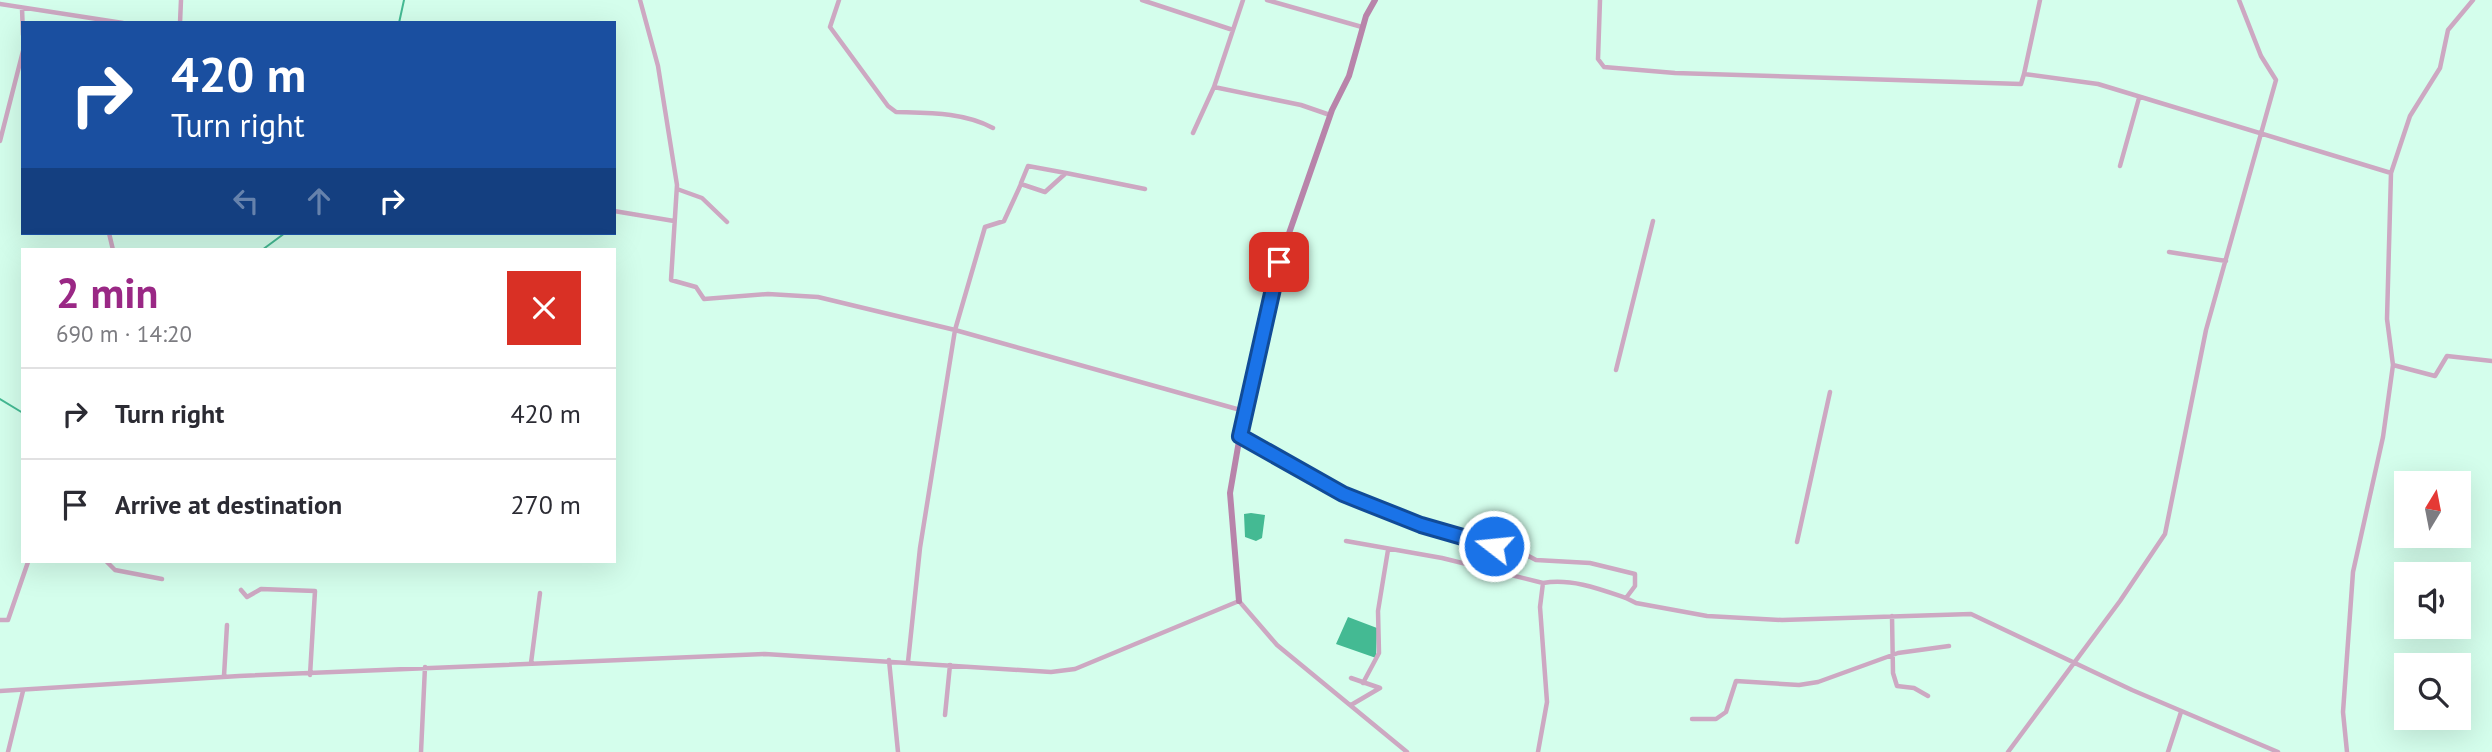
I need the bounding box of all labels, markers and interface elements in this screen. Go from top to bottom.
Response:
text: 420 m [171,42,306,106]
icon: right [56,49,147,140]
text: Turn right [171,104,305,146]
icon: left [227,182,265,220]
icon: ahead [300,182,338,220]
icon: right [373,182,411,220]
pin [1249,232,1309,292]
icon: arrive [1260,243,1298,281]
text: 2 min [56,265,158,320]
button: close [507,271,581,345]
text: 690 m · 14:20 [56,319,192,348]
icon: right [56,395,94,433]
text: Turn right [115,397,224,430]
text: 420 m [510,397,581,430]
north arrow [2394,471,2471,548]
map controls [2394,471,2471,730]
icon: arrive [56,486,94,524]
text: Arrive at destination [115,488,342,521]
text: 270 m [510,488,581,521]
position arrow [1457,509,1531,583]
button: sound [2394,562,2471,639]
button: search [2394,653,2471,730]

